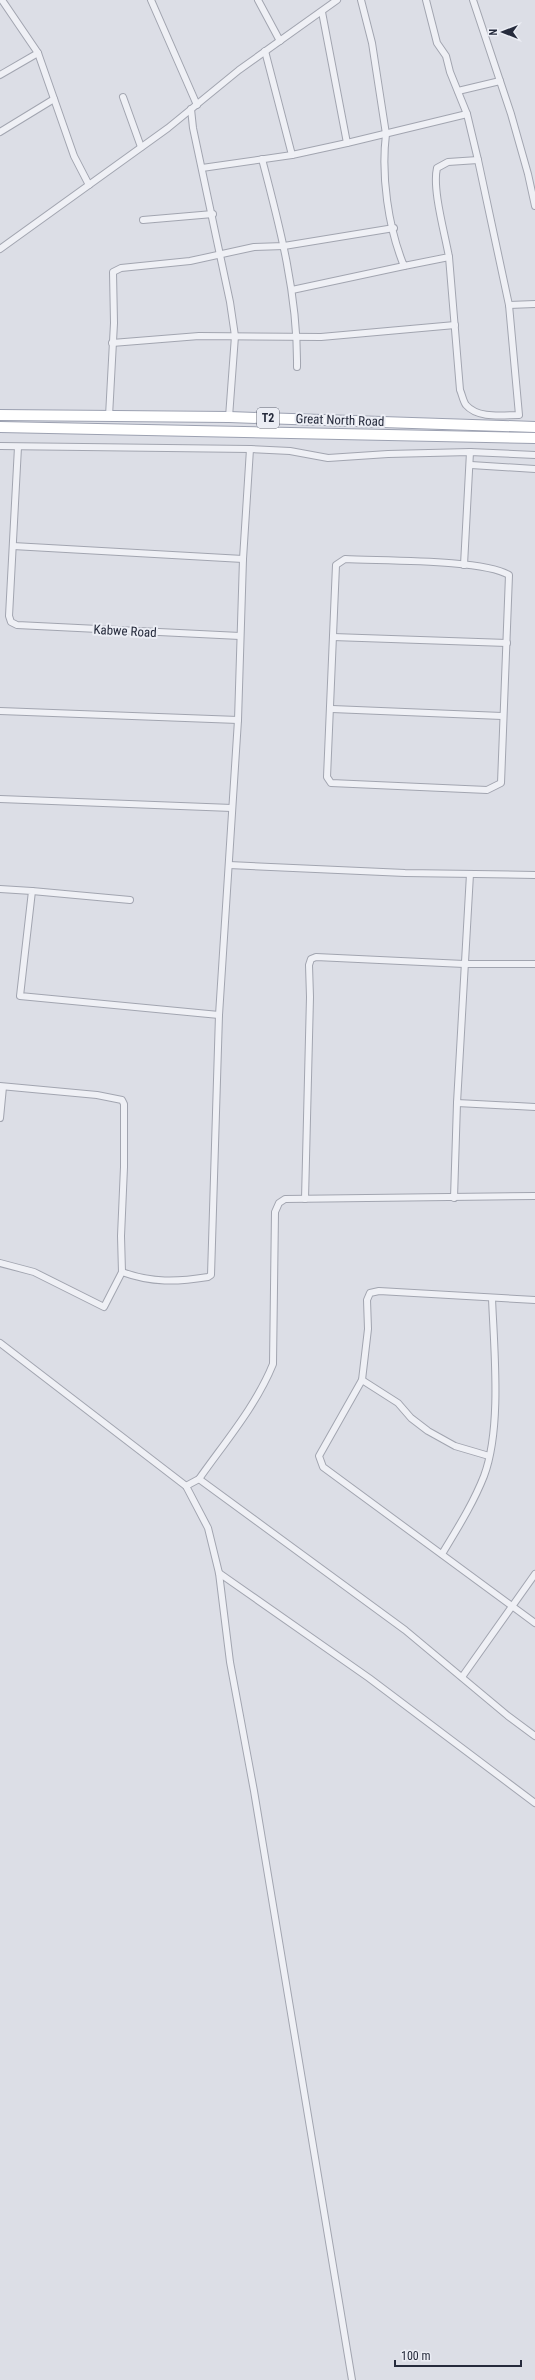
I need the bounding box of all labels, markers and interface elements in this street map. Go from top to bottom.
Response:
north arrow [483,12,523,52]
text: N [487,28,500,35]
road number: T2 [257,408,279,428]
street label: Great North Road [295,411,385,429]
street label: Kabwe Road [93,622,157,640]
scale bar [395,2342,521,2368]
text: 100 m [401,2349,431,2363]

